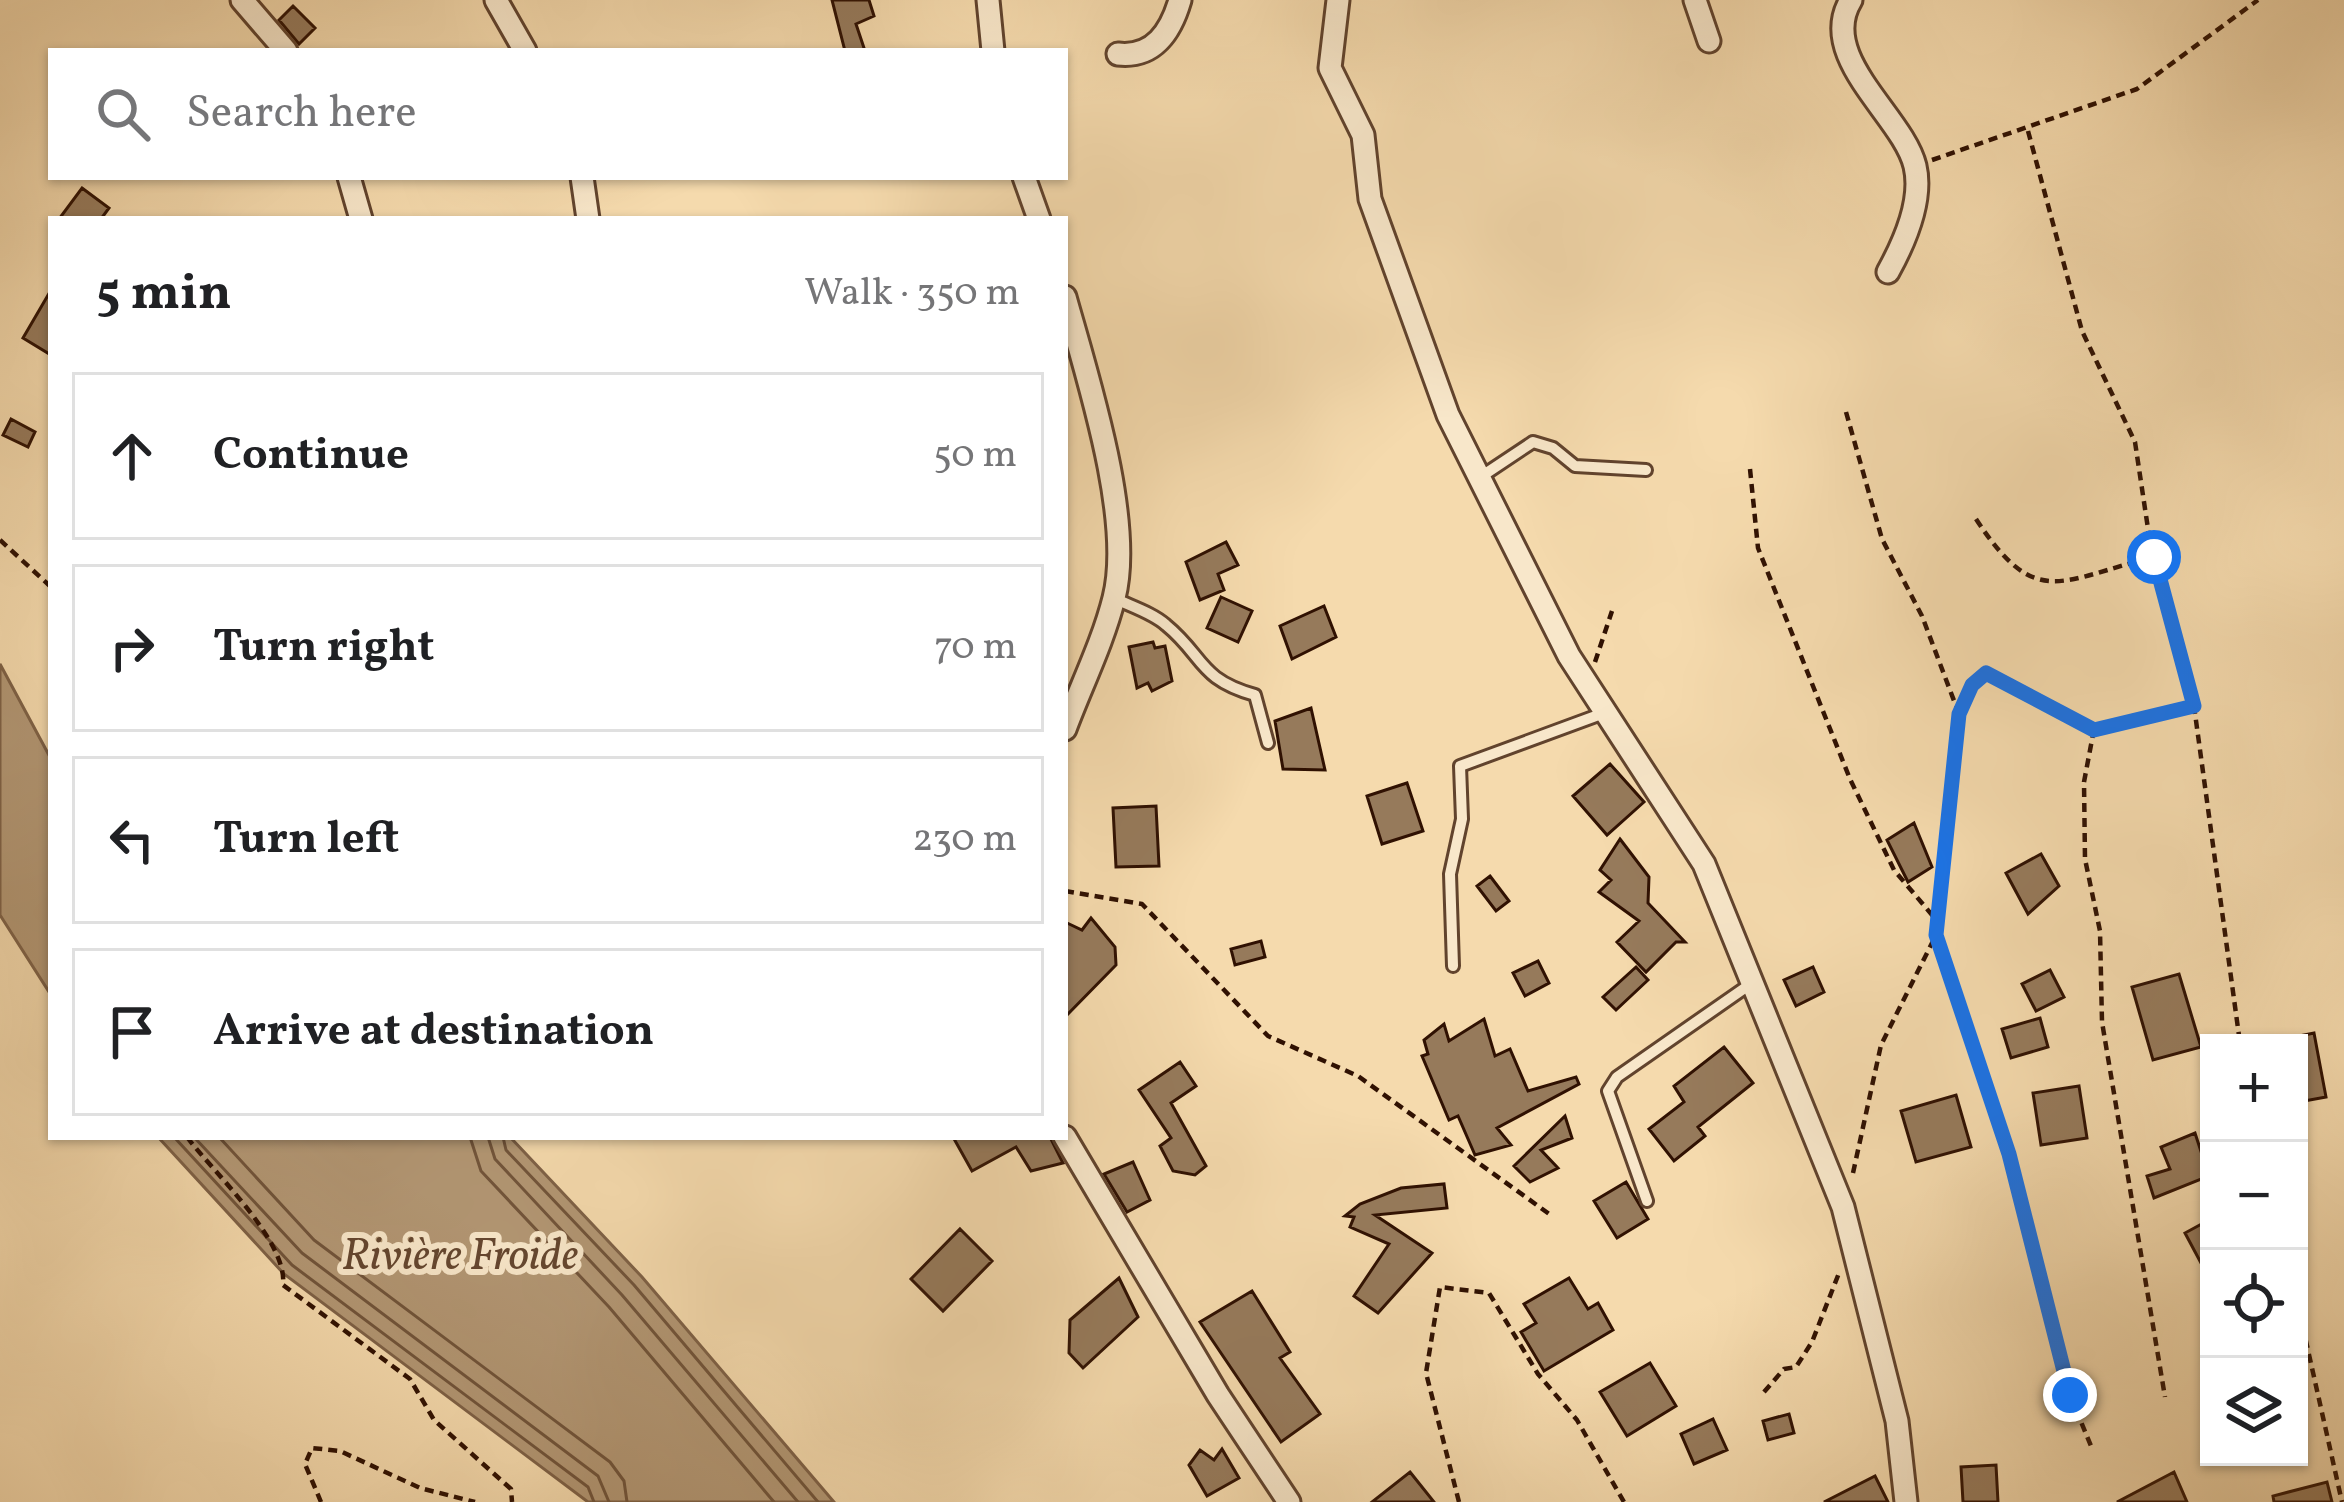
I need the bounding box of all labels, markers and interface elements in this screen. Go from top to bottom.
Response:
search box [48,48,1068,180]
icon: search [90,81,156,147]
text: Search here [186,83,417,146]
text: 5 min [96,259,232,330]
text: Walk · 350 m [804,267,1020,321]
icon: ahead [99,423,165,489]
text: Continue [213,425,409,488]
text: 50 m [933,429,1017,483]
route start [2127,530,2181,584]
icon: right [99,615,165,681]
text: Turn right [213,617,434,680]
text: 70 m [934,621,1017,675]
icon: left [99,807,165,873]
text: Turn left [213,809,399,872]
text: 230 m [912,813,1017,867]
icon: arrive [99,999,165,1065]
text: Arrive at destination [213,1001,654,1064]
map controls [2200,1034,2308,1466]
button: + [2200,1034,2308,1142]
button: − [2200,1142,2308,1250]
water label: Rivière Froide [342,1226,579,1289]
button: locate [2200,1250,2308,1358]
button: layers [2200,1358,2308,1466]
route end [2043,1368,2097,1422]

